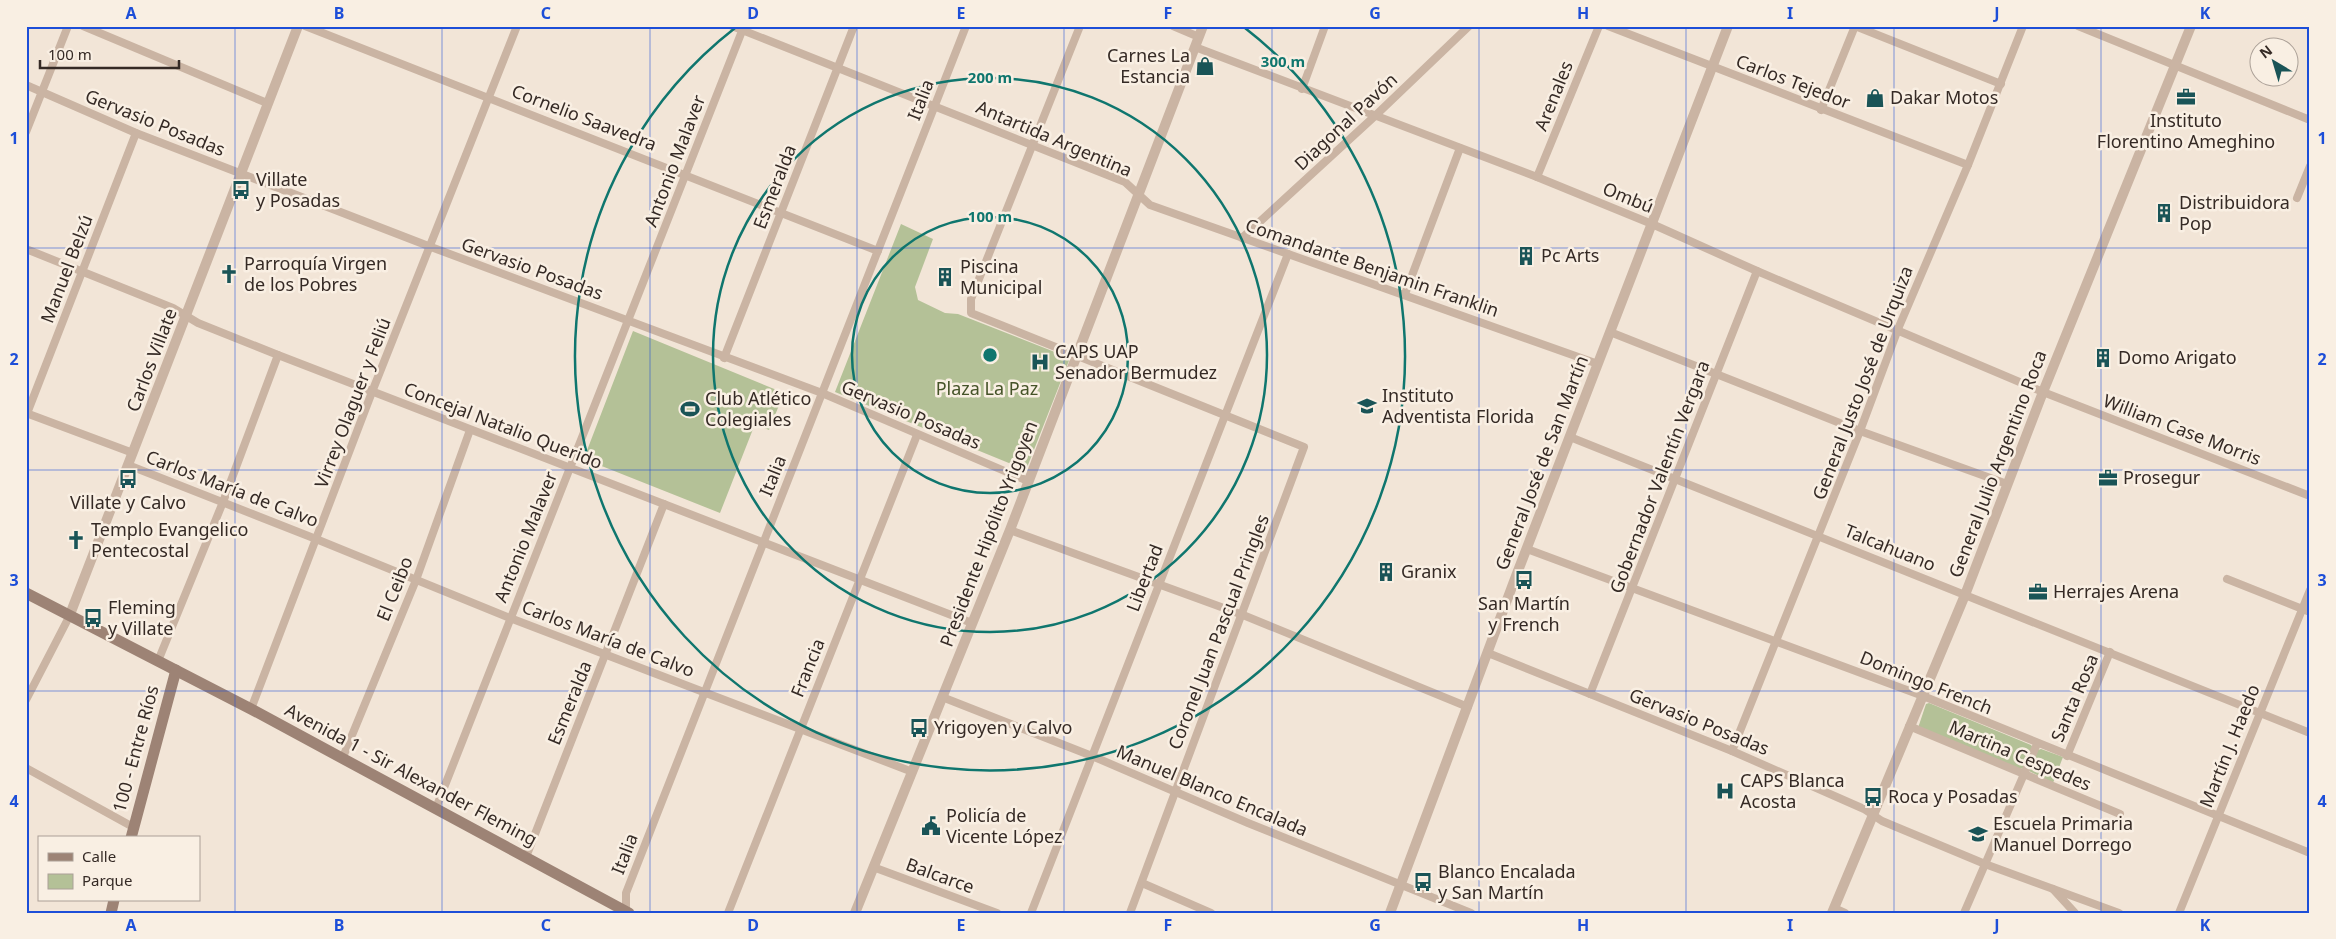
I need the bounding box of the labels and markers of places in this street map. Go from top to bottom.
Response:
place label: Carnes La Estancia [1107,43,1190,88]
shop icon: Carnes La Estancia [1194,55,1216,77]
place label: Dakar Motos [1890,85,1998,109]
office icon: Instituto Florentino Ameghino [2175,86,2197,108]
shop icon: Dakar Motos [1864,87,1886,109]
place label: Instituto Florentino Ameghino [2097,108,2275,153]
place label: Villate y Posadas [256,167,340,212]
bus stop icon: Villate y Posadas [230,179,252,201]
place label: Distribuidora Pop [2179,190,2290,235]
building icon: Distribuidora Pop [2153,202,2175,224]
place label: Pc Arts [1541,243,1599,267]
building icon: Pc Arts [1515,245,1537,267]
place label: Parroquía Virgen de los Pobres [244,251,387,296]
place label: Piscina Municipal [960,254,1042,299]
church icon: Parroquía Virgen de los Pobres [218,263,240,285]
building icon: Piscina Municipal [934,266,956,288]
place label: CAPS UAP Senador Bermudez [1055,339,1217,384]
place label: Domo Arigato [2118,345,2237,369]
centre of rings [981,346,999,364]
building icon: Domo Arigato [2092,347,2114,369]
hospital icon: CAPS UAP Senador Bermudez [1029,351,1051,373]
place label: Instituto Adventista Florida [1382,383,1534,428]
place label: Club Atlético Colegiales [705,386,811,431]
school or university icon: Instituto Adventista Florida [1356,395,1378,417]
sports icon: Club Atlético Colegiales [679,398,701,420]
place label: Prosegur [2123,465,2201,489]
office icon: Prosegur [2097,467,2119,489]
bus stop icon: Villate y Calvo [117,468,139,490]
place label: Villate y Calvo [70,490,186,514]
place label: Templo Evangelico Pentecostal [91,517,248,562]
church icon: Templo Evangelico Pentecostal [65,529,87,551]
place label: Granix [1401,559,1457,583]
building icon: Granix [1375,561,1397,583]
bus stop icon: San Martín y French [1513,569,1535,591]
place label: Herrajes Arena [2053,579,2179,603]
office icon: Herrajes Arena [2027,581,2049,603]
place label: San Martín y French [1478,591,1570,636]
place label: Fleming y Villate [108,595,176,640]
bus stop icon: Fleming y Villate [82,607,104,629]
place label: Yrigoyen y Calvo [934,715,1072,739]
bus stop icon: Yrigoyen y Calvo [908,717,930,739]
place label: CAPS Blanca Acosta [1740,768,1845,813]
hospital icon: CAPS Blanca Acosta [1714,780,1736,802]
place label: Roca y Posadas [1888,784,2018,808]
bus stop icon: Roca y Posadas [1862,786,1884,808]
place label: Policía de Vicente López [946,803,1063,848]
place label: Escuela Primaria Manuel Dorrego [1993,811,2133,856]
public building icon: Policía de Vicente López [920,815,942,837]
school or university icon: Escuela Primaria Manuel Dorrego [1967,823,1989,845]
place label: Blanco Encalada y San Martín [1438,859,1576,904]
bus stop icon: Blanco Encalada y San Martín [1412,871,1434,893]

